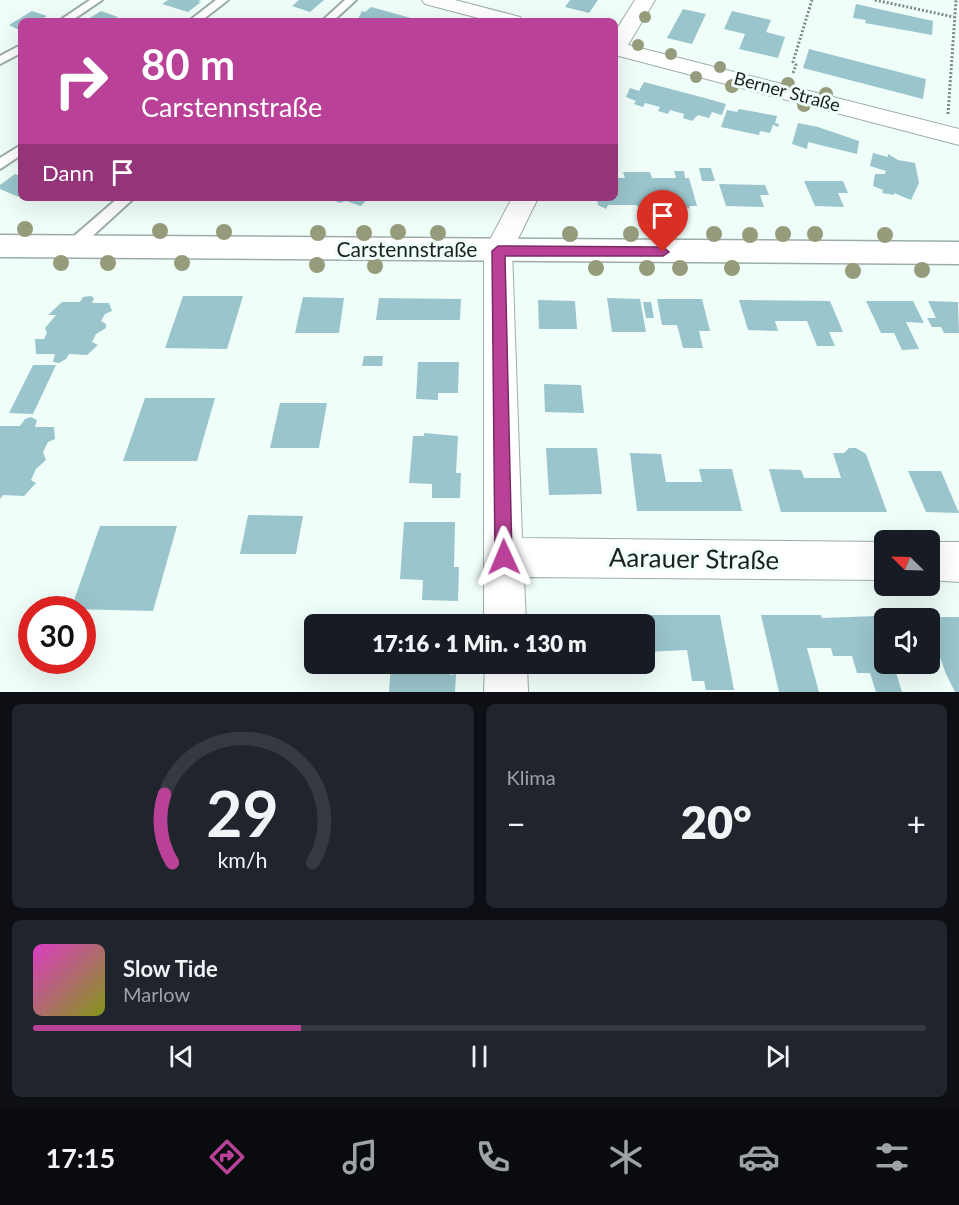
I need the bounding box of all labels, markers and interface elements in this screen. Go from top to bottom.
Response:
text: 80 m [141,39,235,89]
icon: right [42,42,120,120]
street label: Berner Straße [732,66,843,116]
text: Carstennstraße [141,90,322,123]
icon: arrive [106,156,139,189]
text: Dann [42,159,94,186]
pin [637,190,688,252]
icon: arrive [646,199,679,232]
street label: Carstennstraße [337,236,477,261]
position arrow [472,525,536,589]
north arrow [874,530,940,596]
map controls [874,530,940,674]
street label: Aarauer Straße [609,541,779,575]
speed limit sign: 30 [18,596,96,674]
button: sound [874,608,940,674]
text: 17:16 · 1 Min. · 130 m [372,630,587,657]
text: Klima [507,765,556,789]
text: 29 [207,775,279,850]
text: 20° [681,795,752,849]
text: − [507,803,526,843]
text: + [907,803,926,843]
text: km/h [218,847,268,873]
text: Slow Tide [123,955,218,982]
text: Marlow [123,982,190,1006]
icon: previous [165,1040,198,1073]
icon: pause [463,1040,496,1073]
icon: next [761,1040,794,1073]
icon: directions [206,1136,248,1178]
icon: music [339,1136,381,1178]
icon: phone [472,1136,514,1178]
icon: climate [605,1136,647,1178]
icon: car [738,1136,780,1178]
icon: filters [871,1136,913,1178]
text: 17:15 [46,1141,115,1174]

